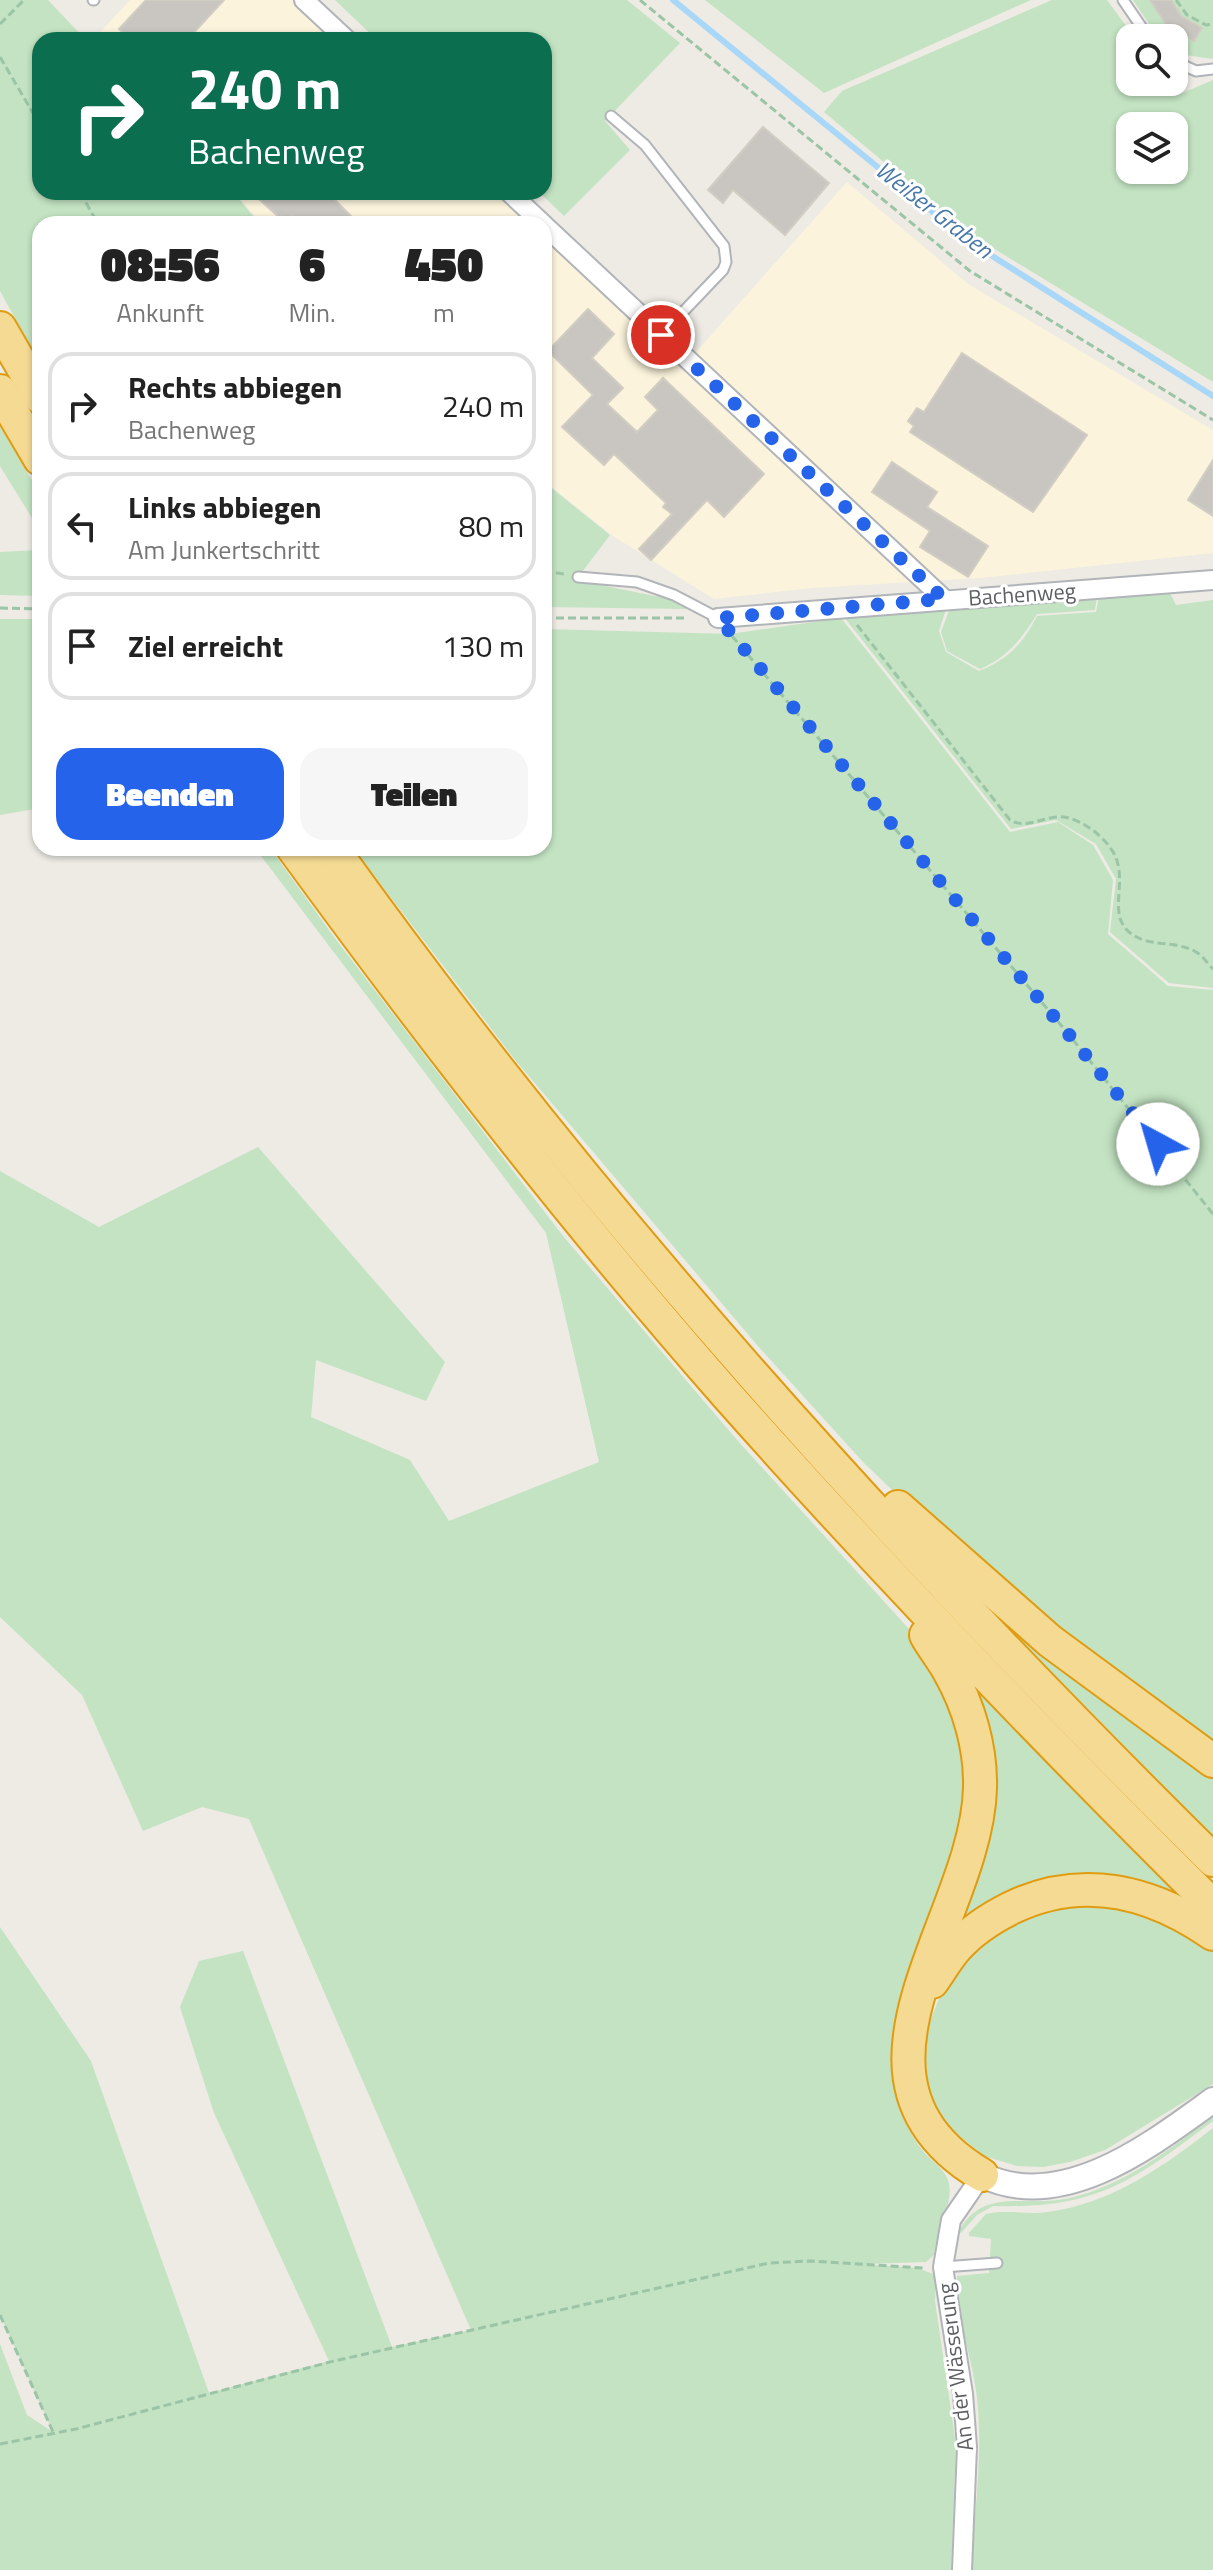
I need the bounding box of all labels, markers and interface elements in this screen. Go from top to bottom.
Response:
map controls [1116,24,1188,184]
button: search [1116,24,1188,96]
text: 240 m [188,46,341,131]
icon: right [56,64,160,168]
button: layers [1116,112,1188,184]
text: Bachenweg [188,123,365,178]
water label: Weißer Graben [868,152,1002,267]
text: 08:56 [101,227,220,300]
text: 6 [299,227,325,300]
text: 450 [404,227,483,300]
text: Ankunft [117,293,204,332]
text: Min. [289,293,336,332]
text: m [433,293,455,332]
pin [627,301,695,369]
icon: arrive [639,313,683,357]
text: Rechts abbiegen [128,364,342,410]
text: 240 m [442,383,524,429]
icon: right [60,384,104,428]
text: Bachenweg [128,410,255,449]
text: Links abbiegen [128,484,322,530]
text: 80 m [459,503,524,549]
icon: left [60,504,104,548]
text: Am Junkertschritt [128,530,320,569]
street label: Bachenweg [967,573,1077,615]
text: Ziel erreicht [128,623,283,669]
text: 130 m [442,623,524,669]
icon: arrive [60,624,104,668]
button: Beenden [56,748,284,840]
button: Teilen [300,748,528,840]
position arrow [1116,1102,1200,1186]
street label: An der Wässerung [928,2281,982,2453]

